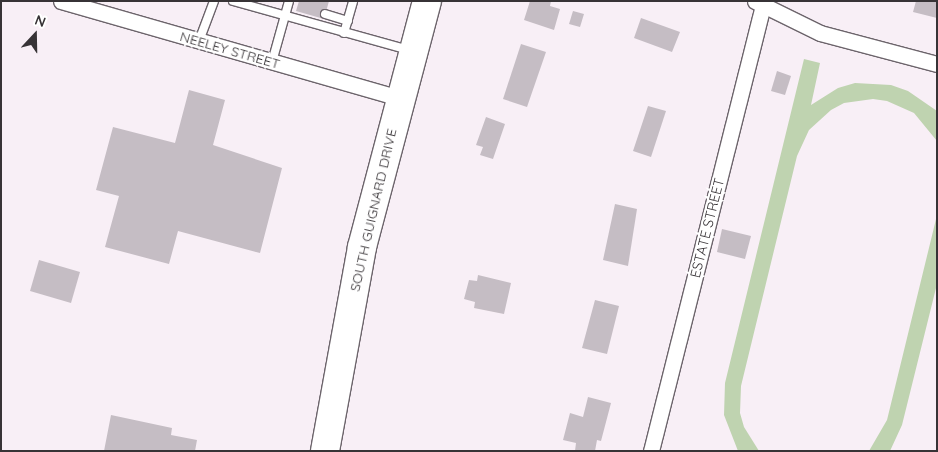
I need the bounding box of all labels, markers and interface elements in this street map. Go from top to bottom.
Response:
north arrow [10,10,60,60]
text: N [32,11,48,31]
street label: NEELEY STREET [178,28,282,72]
street label: SOUTH GUIGNARD DRIVE [346,127,400,293]
street label: ESTATE STREET [686,176,728,280]

